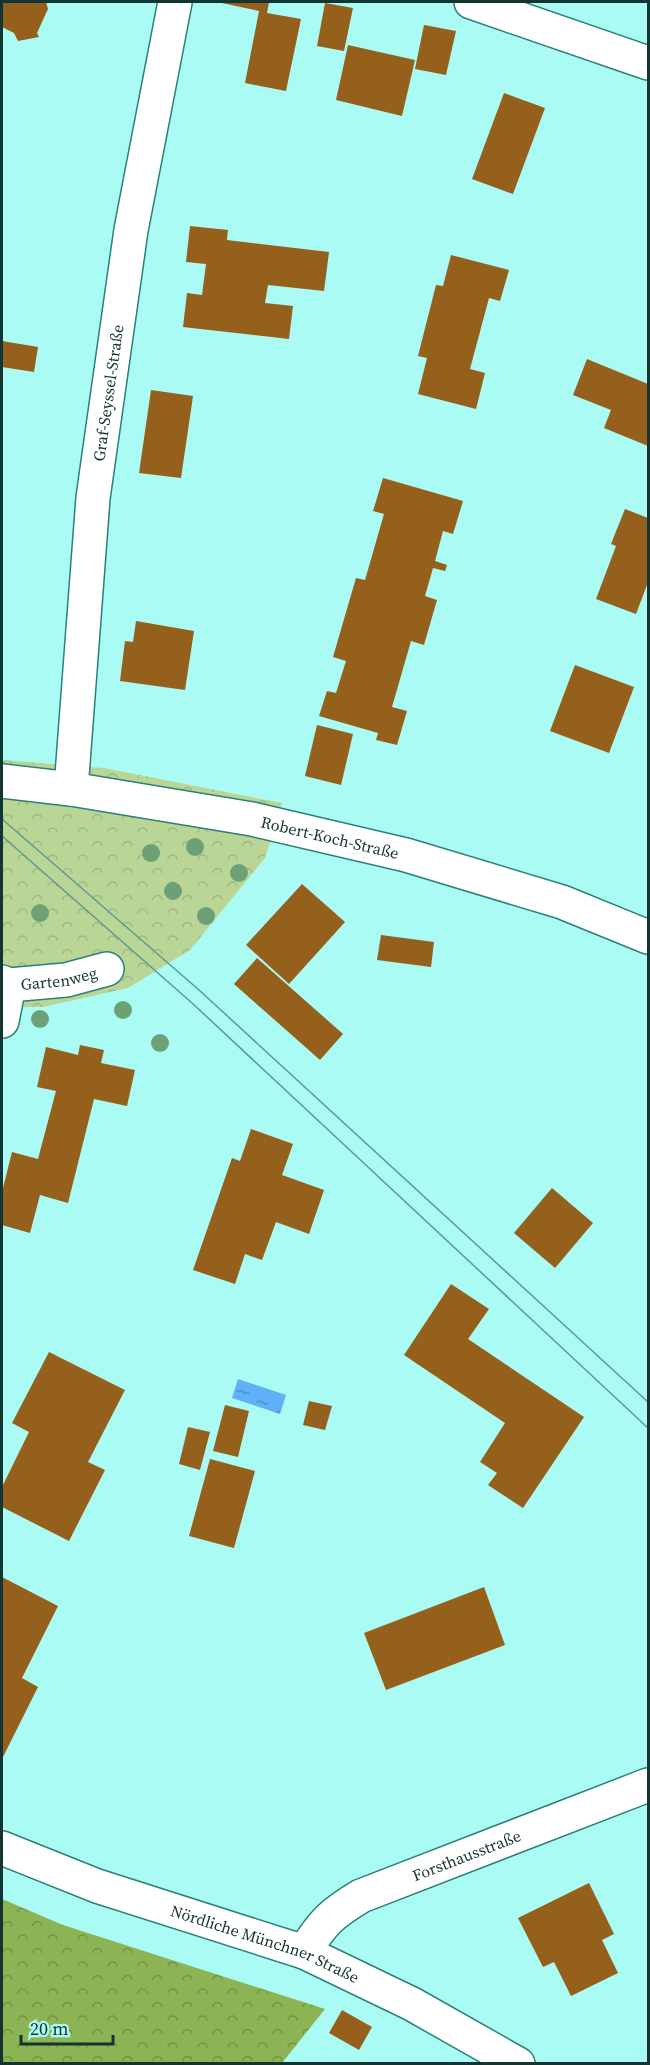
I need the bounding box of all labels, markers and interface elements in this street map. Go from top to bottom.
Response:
street label: Graf-Seyssel-Straße [87,323,128,463]
street label: Robert-Koch-Straße [259,811,401,864]
street label: Gartenweg [20,961,99,995]
street label: Forsthausstraße [409,1824,524,1886]
street label: Nördliche Münchner Straße [168,1899,363,1988]
scale bar [21,2008,112,2046]
text: 20 m [30,2016,68,2041]

